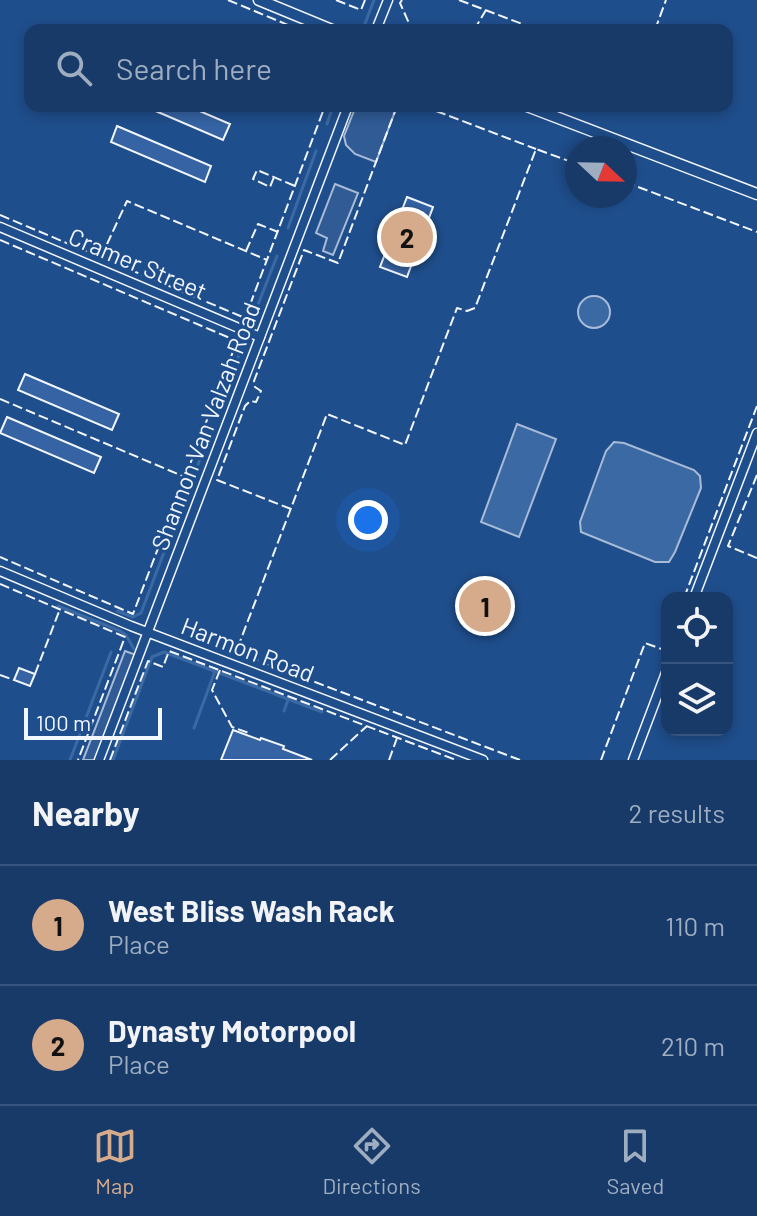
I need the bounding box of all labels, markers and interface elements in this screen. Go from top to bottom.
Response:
search box [24,24,733,112]
icon: search [52,46,96,90]
text: Search here [116,50,272,86]
north arrow [565,136,637,208]
pin: 2 [381,207,433,267]
street label: Cramer Street [65,221,211,305]
street label: Shannon Van Valzah Road [144,298,266,554]
your location [348,500,388,540]
pin: 1 [459,576,511,636]
map controls [661,592,733,736]
button: locate [661,592,733,664]
street label: Harmon Road [177,610,319,688]
button: layers [661,664,733,736]
scale bar [24,704,162,740]
text: 100 m [36,709,91,735]
text: Nearby [32,792,140,833]
text: 2 results [629,797,725,828]
text: West Bliss Wash Rack [108,892,395,928]
text: 1 [53,910,63,941]
text: 110 m [665,910,725,941]
text: Place [108,928,170,959]
text: Dynasty Motorpool [108,1012,356,1048]
text: 2 [51,1030,65,1061]
text: 210 m [661,1030,725,1061]
text: Place [108,1048,170,1079]
tab: Map [93,1124,137,1198]
tab: Directions [322,1124,421,1198]
tab: Saved [606,1124,664,1198]

